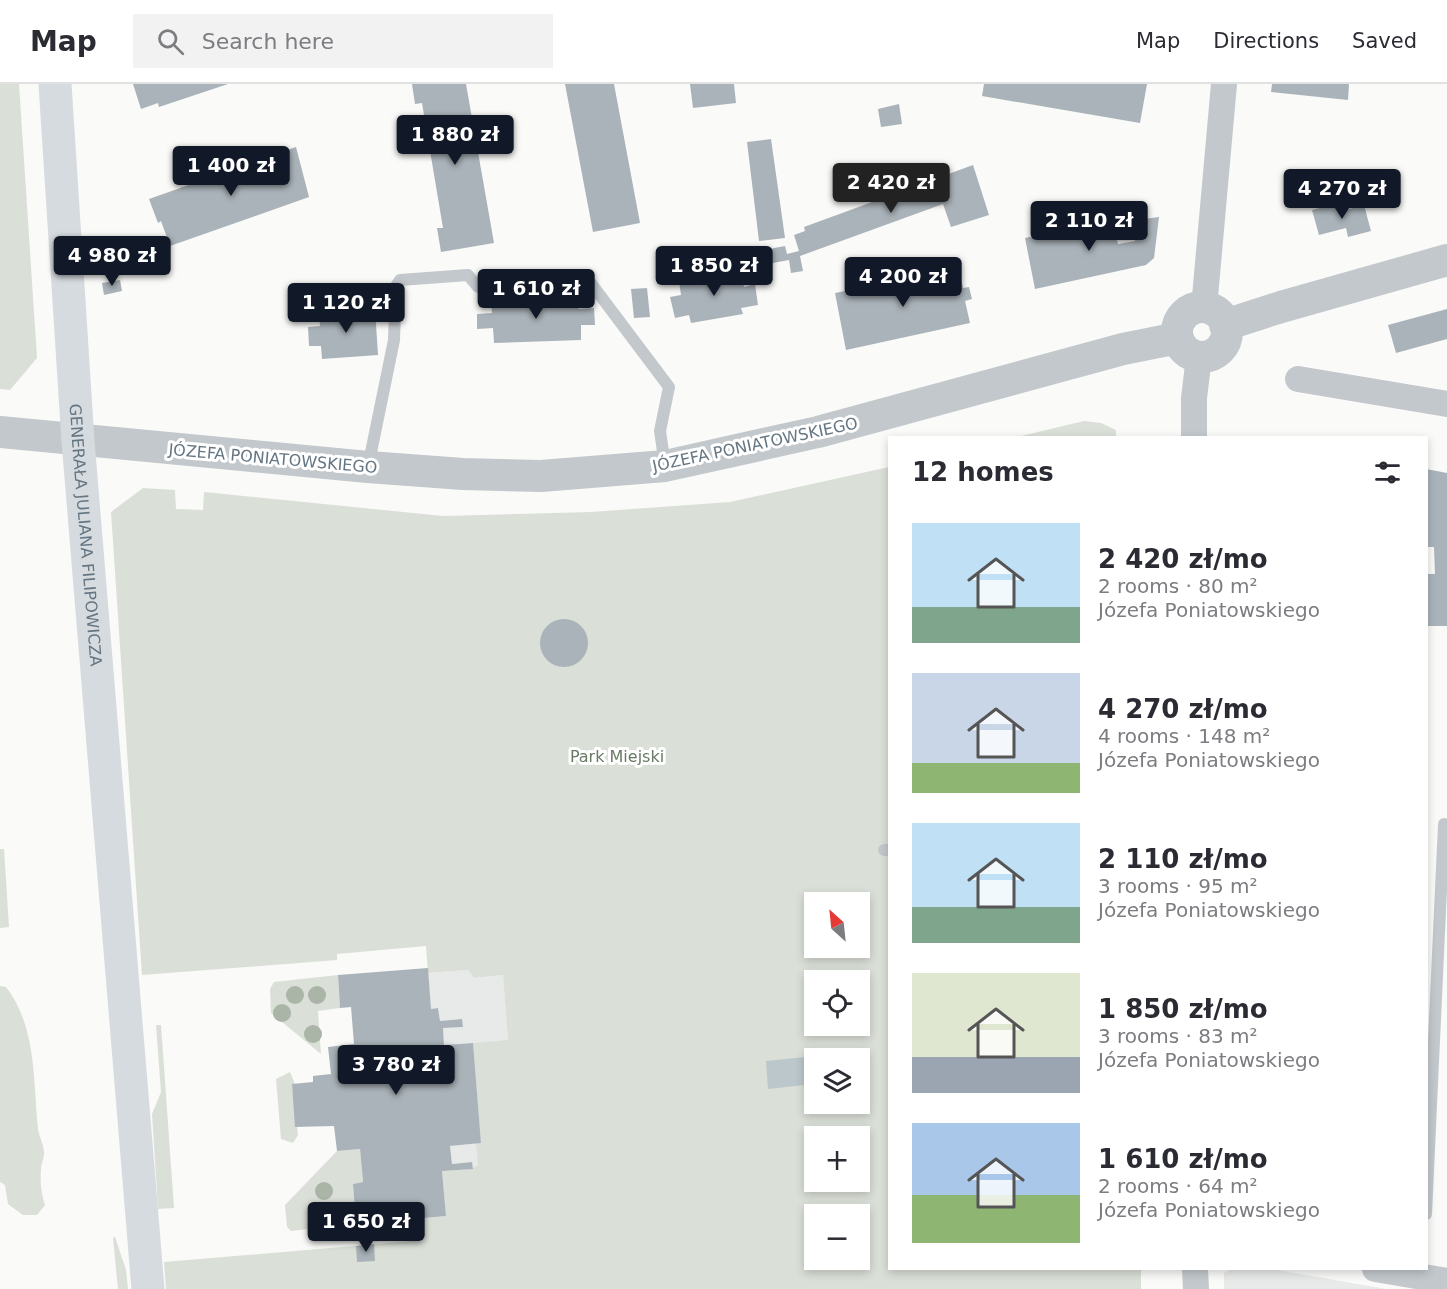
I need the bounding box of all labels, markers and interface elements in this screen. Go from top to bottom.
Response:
search box [133,14,553,68]
text: Map [30,25,97,58]
icon: search [154,25,187,58]
text: Search here [202,29,334,54]
text: Map [1136,29,1180,53]
text: Directions [1213,29,1319,53]
text: Saved [1352,29,1417,53]
pin: 1 880 zł [393,115,517,166]
text: 1 880 zł [411,122,499,146]
pin: 1 400 zł [169,146,293,197]
text: 1 400 zł [187,153,275,177]
pin: 2 420 zł [829,163,953,214]
pin: 4 270 zł [1280,169,1404,220]
text: 2 420 zł [847,170,935,194]
text: 4 270 zł [1298,176,1386,200]
pin: 2 110 zł [1027,201,1151,252]
text: 2 110 zł [1045,208,1133,232]
pin: 4 980 zł [50,236,174,287]
text: 4 980 zł [68,243,156,267]
pin: 1 850 zł [652,246,776,297]
text: 1 850 zł [670,253,758,277]
pin: 4 200 zł [841,257,965,308]
text: 4 200 zł [859,264,947,288]
pin: 1 610 zł [474,269,598,320]
text: 1 610 zł [492,276,580,300]
pin: 1 120 zł [284,283,408,334]
text: 1 120 zł [302,290,390,314]
street label: GENERAŁA JULIANA FILIPOWICZA [66,403,106,667]
street label: JÓZEFA PONIATOWSKIEGO [650,413,860,476]
street label: JÓZEFA PONIATOWSKIEGO [167,440,378,477]
icon: filters [1371,456,1404,489]
text: 12 homes [912,457,1054,487]
text: 2 420 zł/mo [1098,544,1268,574]
icon: home [960,547,1032,619]
text: 2 rooms · 80 m² [1098,574,1258,598]
text: Józefa Poniatowskiego [1098,598,1320,622]
text: 4 270 zł/mo [1098,694,1268,724]
icon: home [960,697,1032,769]
text: 4 rooms · 148 m² [1098,724,1270,748]
park label: Park Miejski [570,747,664,766]
text: Józefa Poniatowskiego [1098,748,1320,772]
text: 2 110 zł/mo [1098,844,1268,874]
icon: home [960,847,1032,919]
text: 3 rooms · 95 m² [1098,874,1258,898]
north arrow [804,892,870,958]
map controls [804,892,870,1270]
text: Józefa Poniatowskiego [1098,898,1320,922]
button: locate [804,970,870,1036]
text: 1 850 zł/mo [1098,994,1268,1024]
icon: home [960,997,1032,1069]
text: 3 rooms · 83 m² [1098,1024,1258,1048]
pin: 3 780 zł [334,1045,458,1096]
button: layers [804,1048,870,1114]
text: Józefa Poniatowskiego [1098,1048,1320,1072]
text: 3 780 zł [352,1052,440,1076]
button: + [804,1126,870,1192]
text: 1 610 zł/mo [1098,1144,1268,1174]
icon: home [960,1147,1032,1219]
text: 2 rooms · 64 m² [1098,1174,1258,1198]
text: Józefa Poniatowskiego [1098,1198,1320,1222]
pin: 1 650 zł [304,1202,428,1253]
button: − [804,1204,870,1270]
text: 1 650 zł [322,1209,410,1233]

